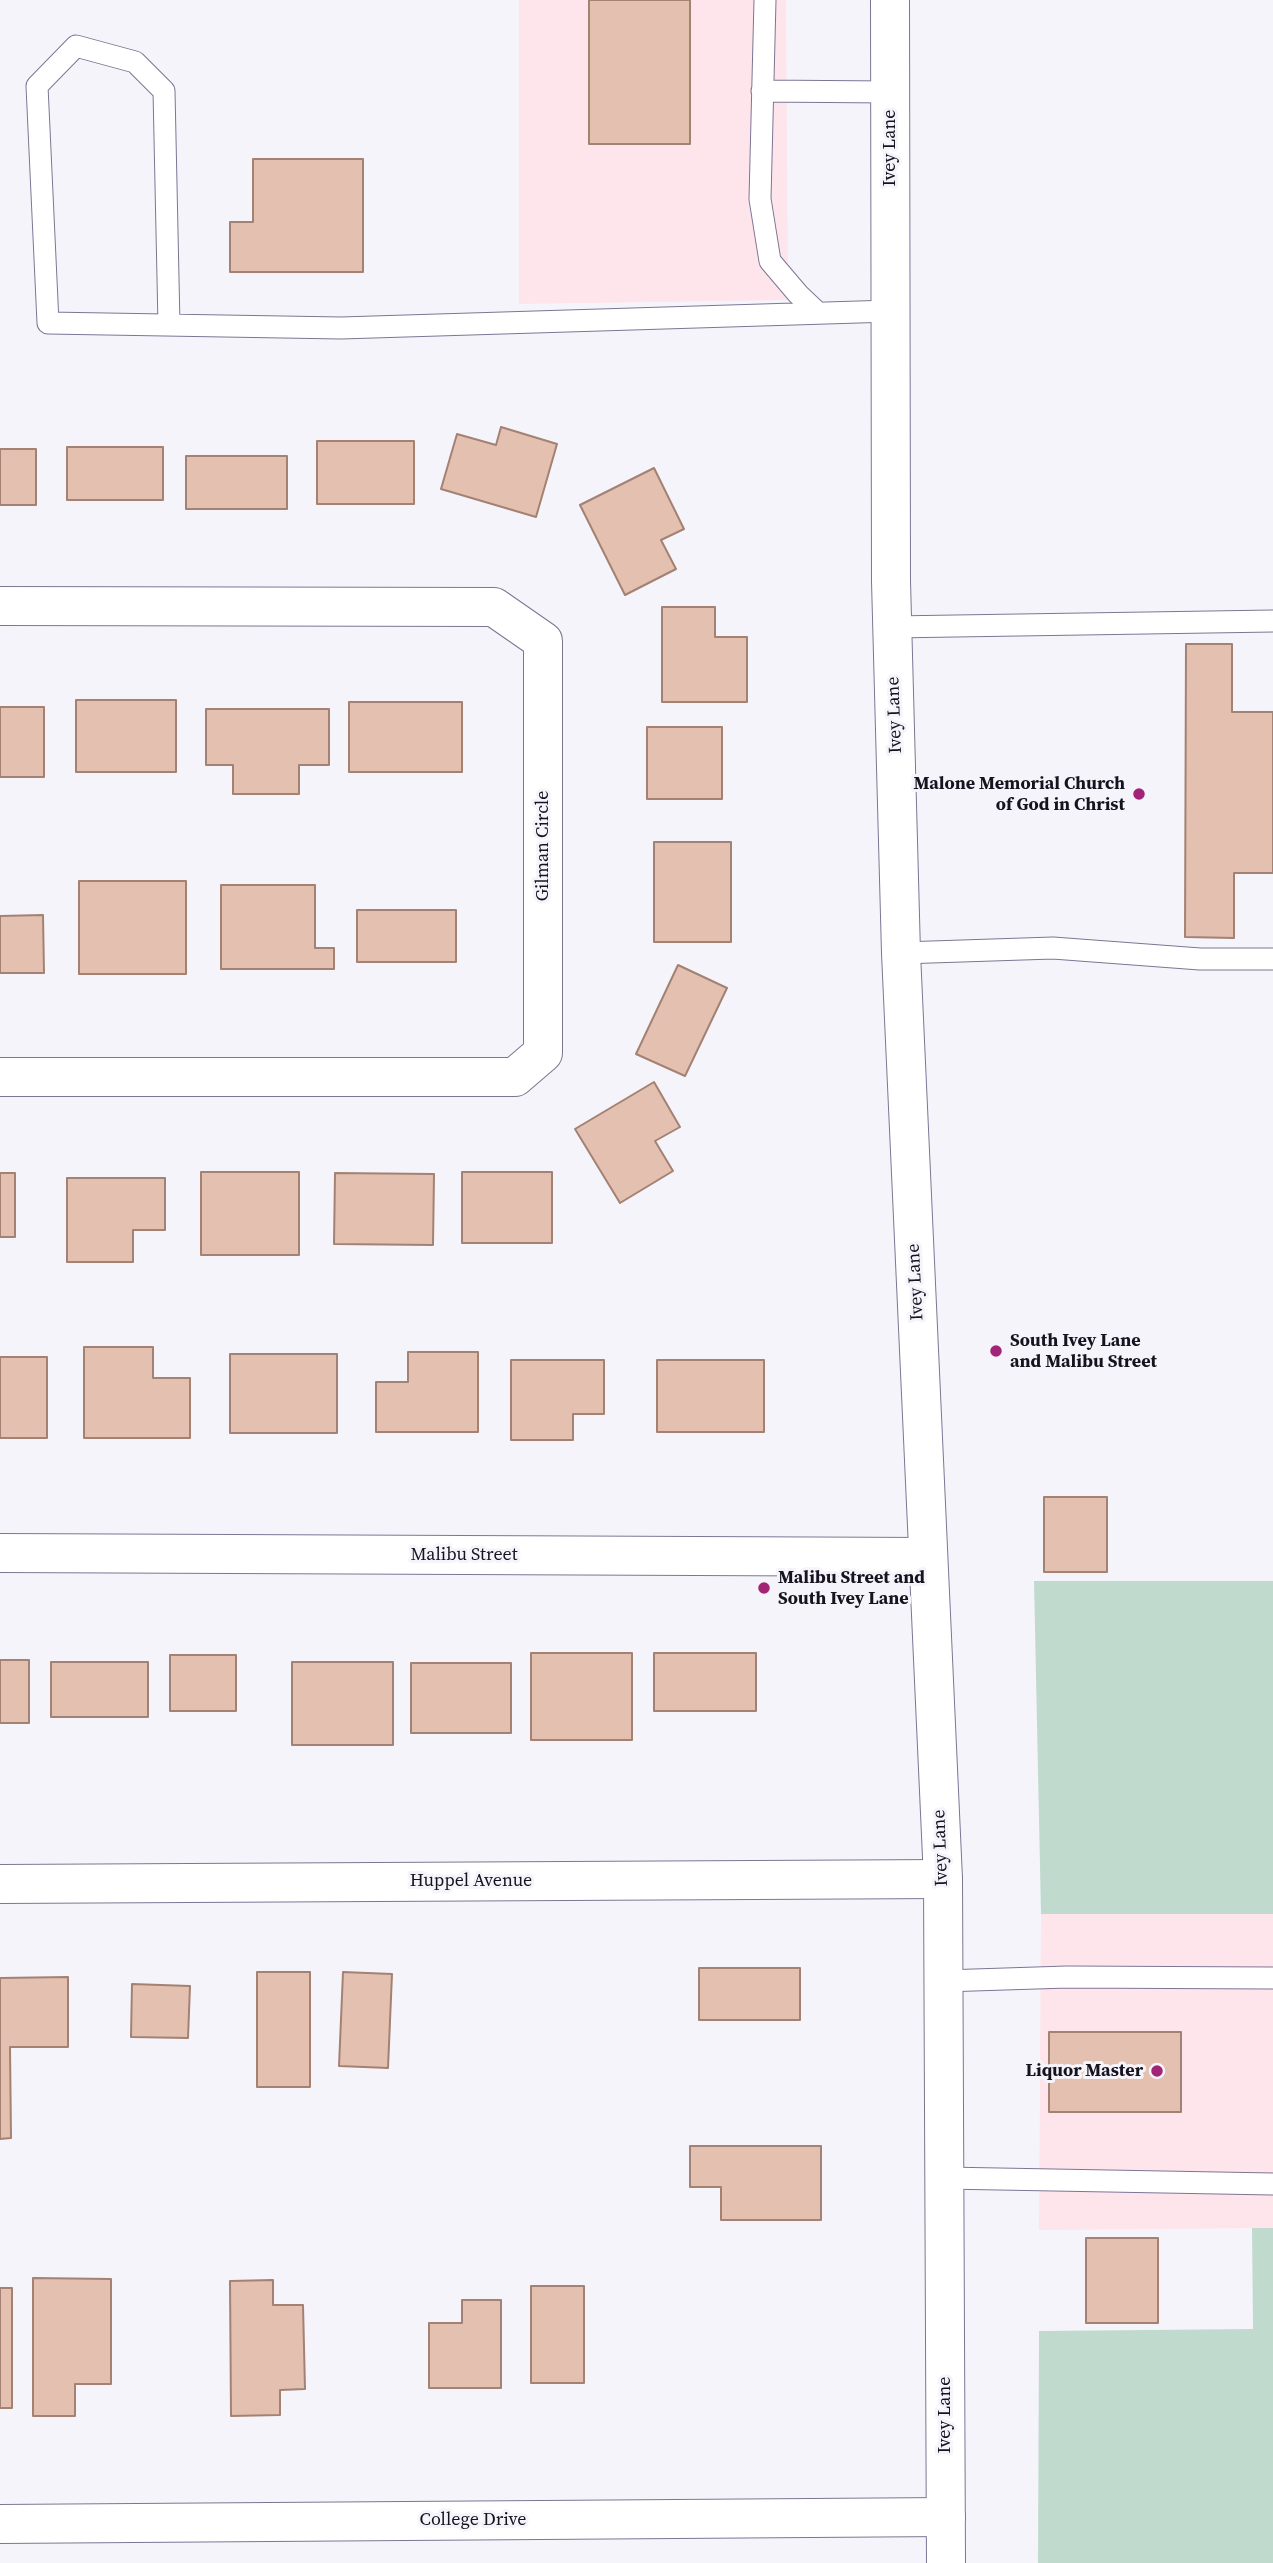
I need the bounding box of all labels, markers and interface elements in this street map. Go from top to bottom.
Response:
street label: Ivey Lane [879,110,901,186]
street label: Ivey Lane [883,676,907,754]
place label: Malone Memorial Church of God in Christ [913,773,1125,816]
marker: Malone Memorial Church of God in Christ [1131,786,1147,802]
street label: Gilman Circle [532,791,554,901]
street label: Ivey Lane [903,1243,929,1321]
place label: South Ivey Lane and Malibu Street [1010,1330,1157,1372]
marker: South Ivey Lane and Malibu Street [988,1343,1004,1359]
street label: Malibu Street [410,1544,518,1566]
place label: Malibu Street and South Ivey Lane [778,1567,925,1610]
marker: Malibu Street and South Ivey Lane [756,1580,772,1596]
street label: Ivey Lane [929,1809,953,1887]
street label: Huppel Avenue [410,1870,532,1892]
place label: Liquor Master [1026,2060,1143,2082]
marker: Liquor Master [1149,2063,1165,2079]
street label: Ivey Lane [934,2377,956,2453]
street label: College Drive [420,2509,526,2531]

